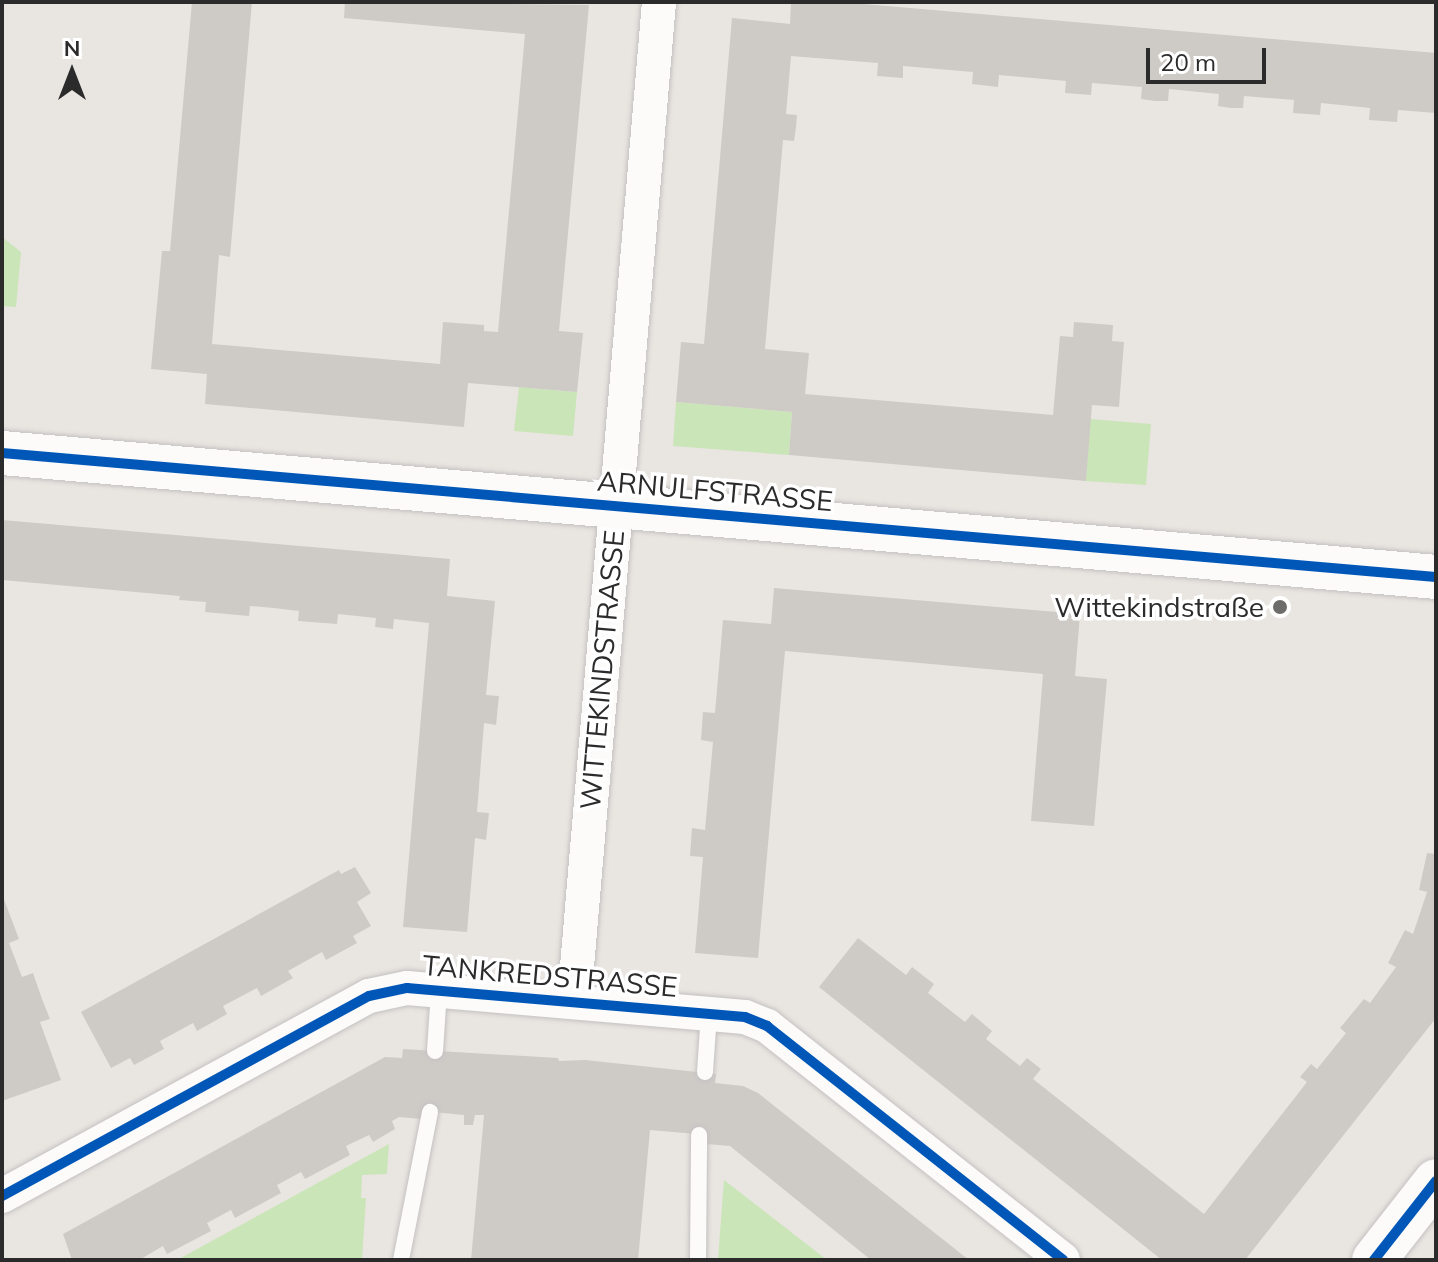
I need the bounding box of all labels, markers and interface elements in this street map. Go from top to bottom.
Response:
north arrow [32,32,112,112]
scale bar [1150,32,1270,82]
text: N [64,34,80,62]
text: 20 m [1160,47,1216,77]
street label: ARNULFSTRASSE [596,464,834,518]
street label: WITTEKINDSTRASSE [573,529,631,811]
place label: Wittekindstraße [1054,590,1264,624]
marker: Wittekindstraße [1271,598,1289,616]
street label: TANKREDSTRASSE [421,948,679,1004]

